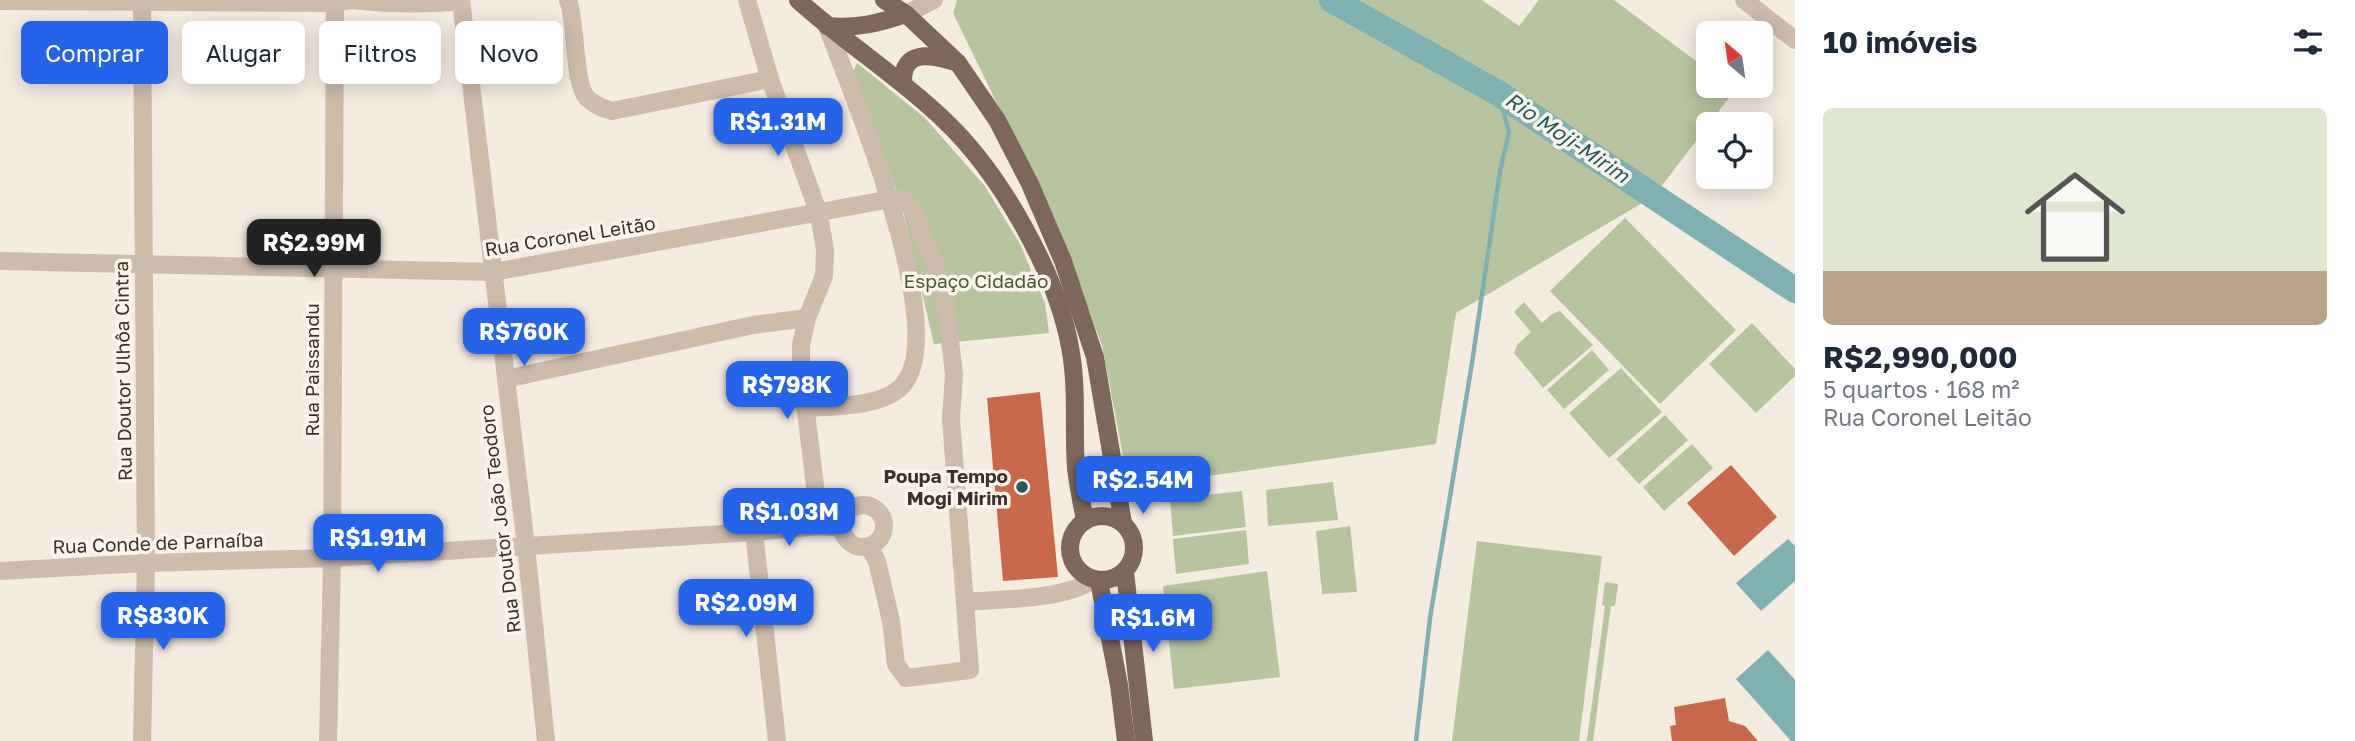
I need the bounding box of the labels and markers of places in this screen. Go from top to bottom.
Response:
pin: R$1.31M [713,99,843,158]
pin: R$2.99M [249,219,379,279]
pin: R$760K [467,308,581,368]
pin: R$798K [730,362,844,421]
pin: R$2.54M [1078,456,1208,516]
place label: Poupa Tempo Mogi Mirim [884,464,1008,509]
marker: Poupa Tempo Mogi Mirim [1014,479,1030,495]
pin: R$1.03M [724,489,854,548]
pin: R$1.91M [313,514,443,574]
pin: R$2.09M [681,580,811,639]
pin: R$830K [106,592,220,652]
pin: R$1.6M [1096,594,1210,654]

